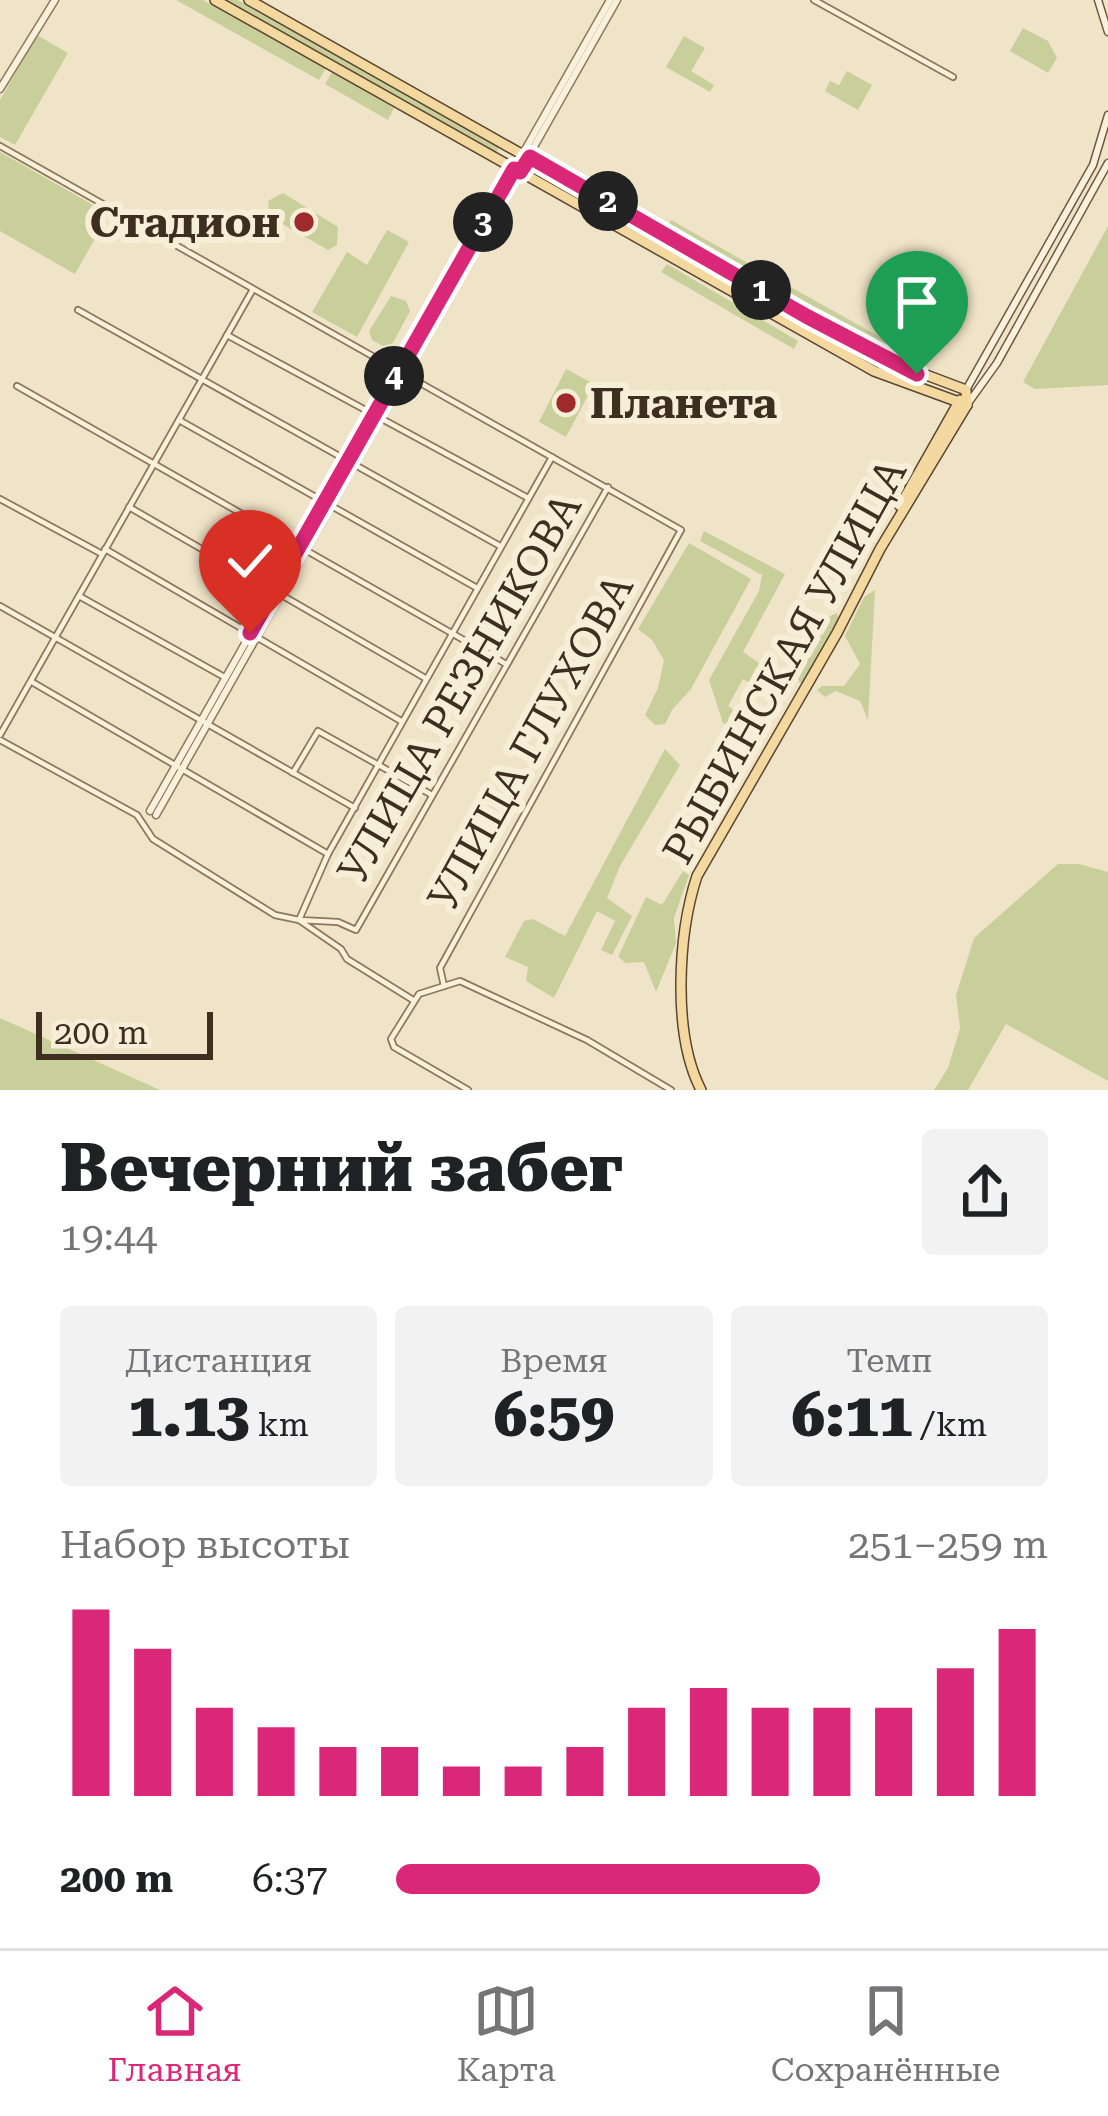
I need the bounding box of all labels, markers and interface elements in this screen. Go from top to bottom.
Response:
pin: 2 [578,171,638,231]
text: 2 [599,181,617,220]
pin: 3 [453,192,513,252]
place label: Стадион [90,198,280,247]
text: 3 [474,202,492,241]
marker: Стадион [291,209,317,235]
pin [866,251,968,374]
pin: 1 [731,260,791,320]
icon: arrive [884,269,950,335]
text: 1 [752,270,770,309]
pin: 4 [364,346,424,406]
text: 4 [385,356,403,395]
place label: Планета [590,379,778,428]
marker: Планета [553,390,579,416]
street label: РЫБИНСКАЯ УЛИЦА [653,450,916,872]
street label: УЛИЦА РЕЗНИКОВА [328,484,591,892]
pin [199,510,301,633]
icon: check [217,528,283,594]
street label: УЛИЦА ГЛУХОВА [418,565,643,919]
scale bar [36,1006,213,1059]
text: 200 m [54,1013,148,1052]
button: share [922,1129,1048,1255]
text: Вечерний забег [60,1130,623,1207]
text: 19:44 [60,1214,157,1260]
text: Дистанция [125,1341,312,1380]
text: Время [500,1341,608,1380]
text: Темп [846,1341,932,1380]
text: 1.13 [129,1380,249,1451]
text: 6:59 [494,1380,614,1451]
text: 6:11 [792,1380,912,1451]
text: km [249,1405,309,1444]
text: /km [912,1405,987,1444]
text: Набор высоты [60,1522,350,1568]
text: 251–259 m [848,1522,1048,1568]
text: 200 m [60,1856,173,1902]
text: 6:37 [252,1856,328,1902]
tab: Главная [108,1978,242,2089]
tab: Карта [457,1978,556,2089]
tab: Сохранённые [771,1978,1000,2089]

